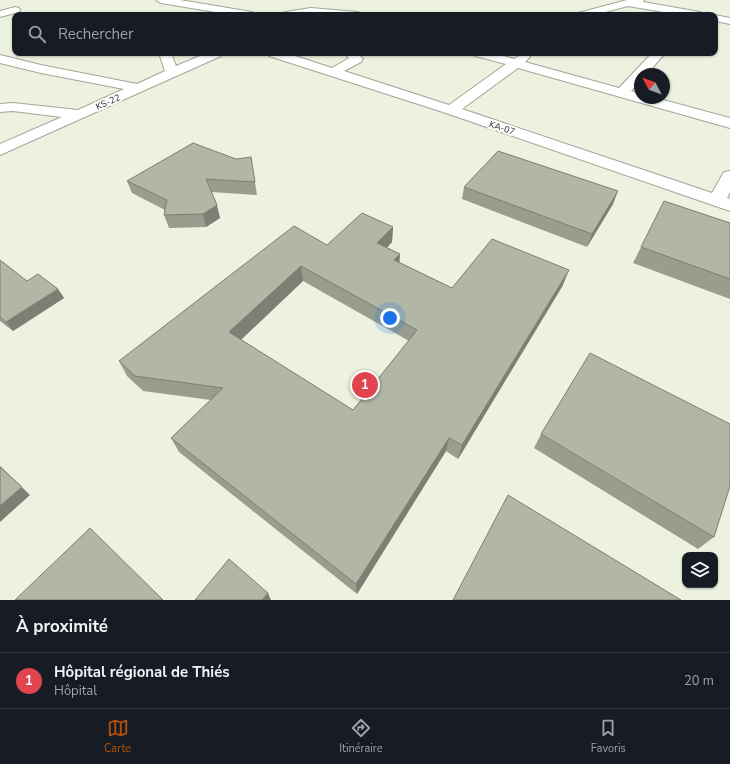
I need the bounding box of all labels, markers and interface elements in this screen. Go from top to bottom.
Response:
search box [12,12,718,56]
icon: search [26,23,48,45]
text: Rechercher [58,24,133,44]
north arrow [634,68,670,104]
street label: KS-22 [94,91,122,113]
street label: KA-07 [488,118,516,138]
your location [380,308,400,328]
pin: 1 [352,370,378,400]
map controls [682,552,718,588]
button: layers [682,552,718,588]
text: À proximité [16,615,108,638]
text: Hôpital régional de Thiés [54,662,230,682]
text: 1 [25,672,33,690]
text: 20 m [684,672,714,690]
text: Hôpital [54,682,97,700]
tab: Carte [104,717,131,756]
tab: Itinéraire [339,717,383,756]
tab: Favoris [591,717,626,756]

